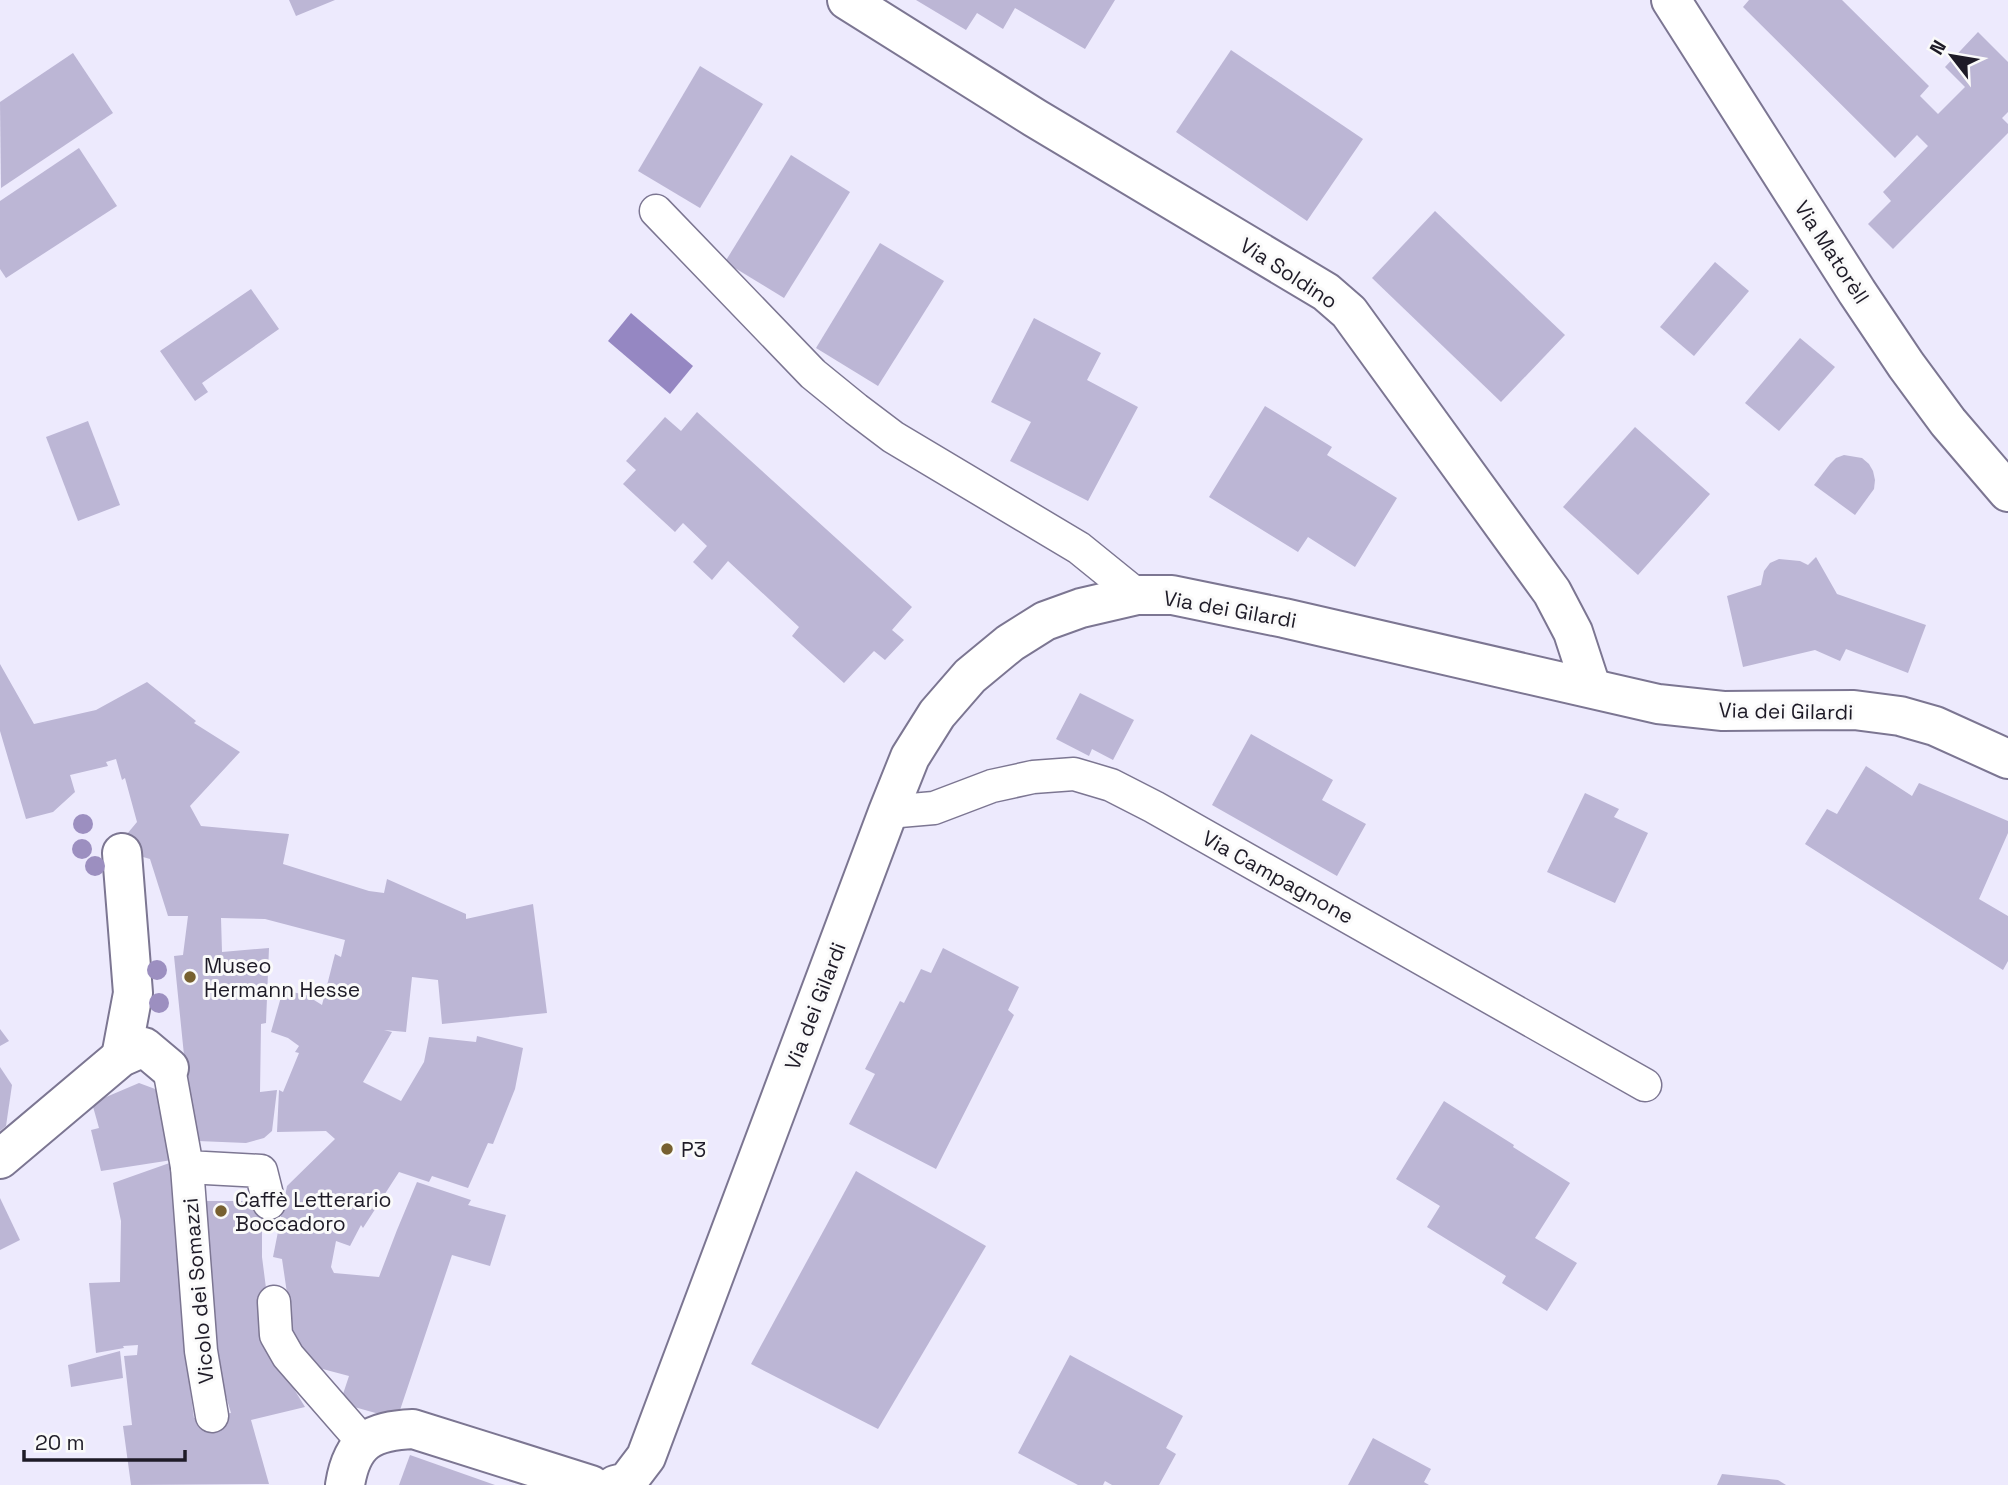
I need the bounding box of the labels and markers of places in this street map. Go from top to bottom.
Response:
place label: Museo Hermann Hesse [204,952,360,1003]
marker: Museo Hermann Hesse [182,969,198,985]
place label: P3 [681,1136,706,1163]
marker: P3 [659,1141,675,1157]
place label: Caffè Letterario Boccadoro [235,1186,392,1237]
marker: Caffè Letterario Boccadoro [213,1203,229,1219]

